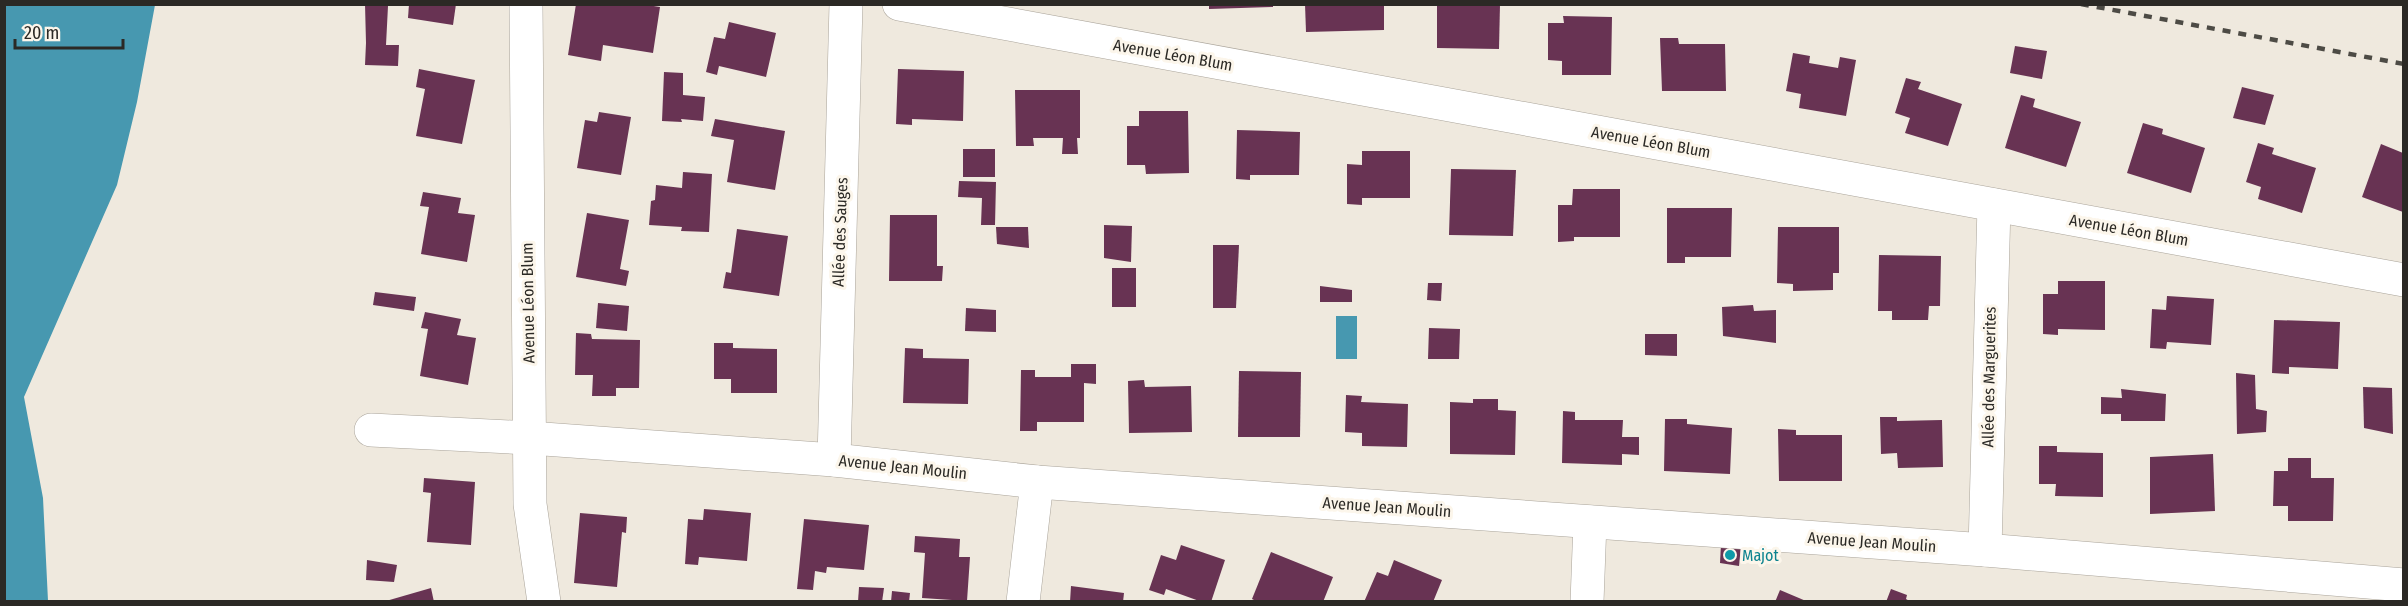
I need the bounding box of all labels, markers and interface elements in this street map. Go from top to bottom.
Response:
scale bar [15,12,123,50]
text: 20 m [24,22,59,44]
street label: Avenue Léon Blum [1112,35,1234,75]
street label: Avenue Léon Blum [1590,122,1712,162]
street label: Allée des Sauges [829,177,851,287]
street label: Avenue Léon Blum [2068,210,2190,250]
street label: Avenue Léon Blum [517,242,539,364]
street label: Allée des Marguerites [1978,306,2000,448]
street label: Avenue Jean Moulin [838,451,968,483]
street label: Avenue Jean Moulin [1322,493,1452,521]
street label: Avenue Jean Moulin [1807,528,1937,556]
place label: Majot [1742,546,1780,565]
marker: Majot [1723,548,1737,562]

